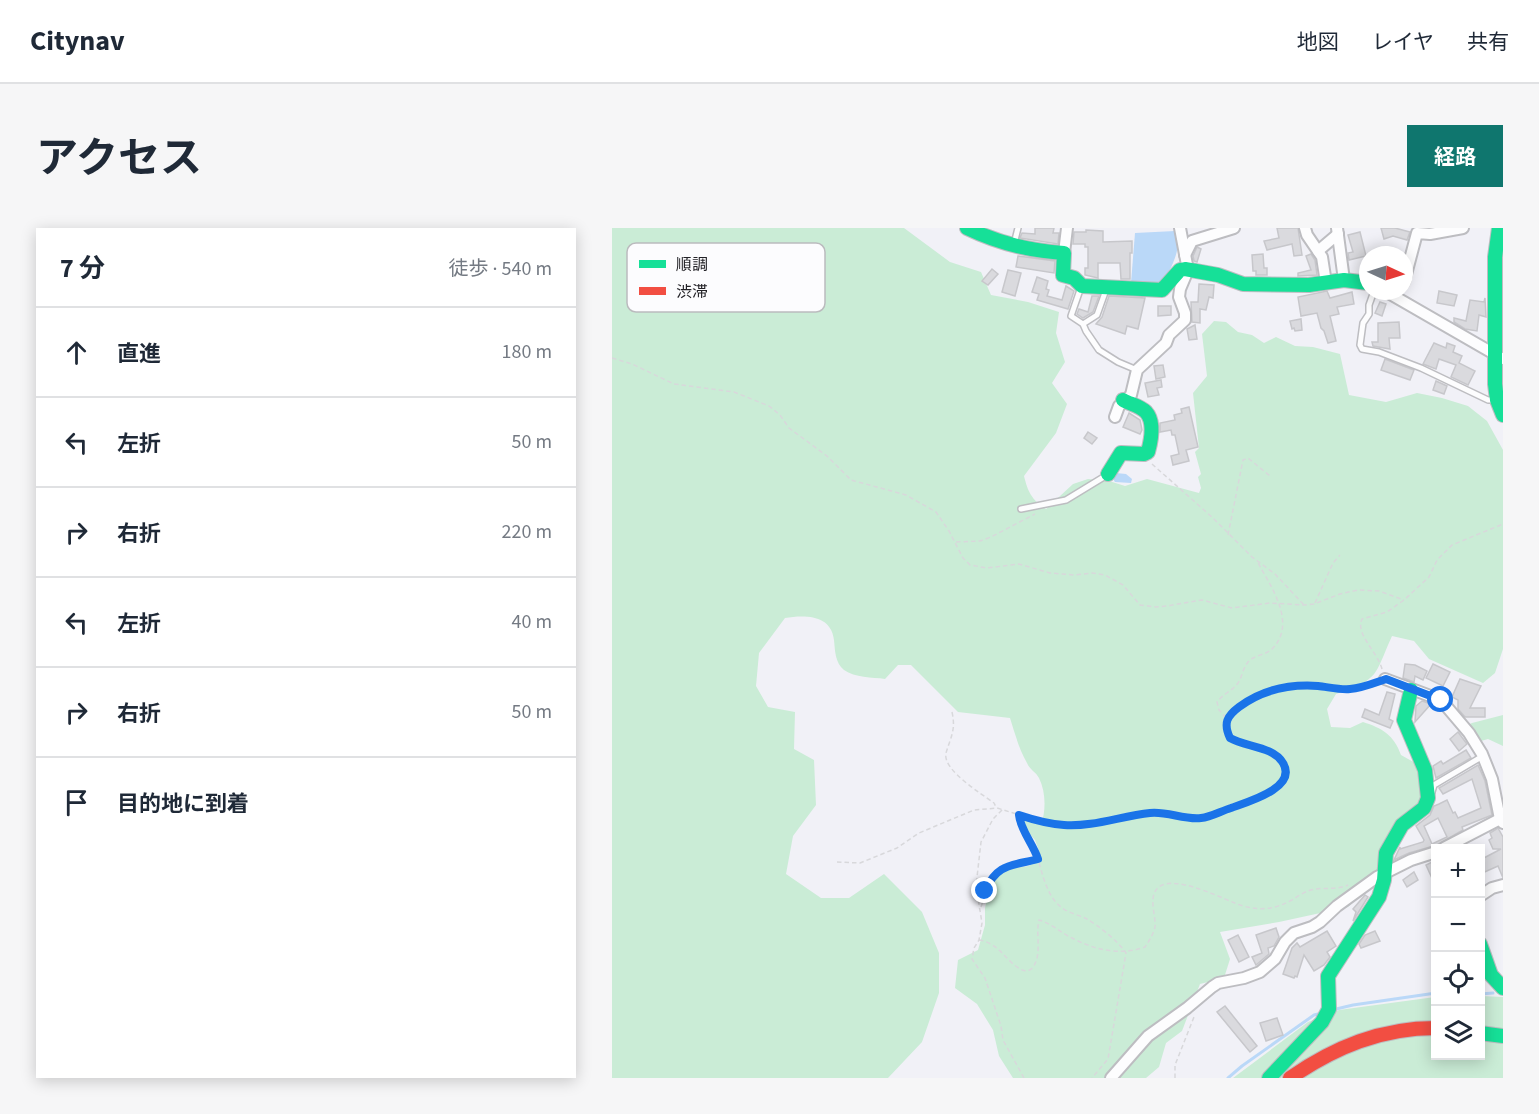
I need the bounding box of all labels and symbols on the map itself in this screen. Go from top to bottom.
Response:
legend [627,243,825,312]
north arrow [1359,246,1413,300]
text: 順調 [676,254,708,276]
text: 渋滞 [676,281,708,303]
route start [1427,686,1453,712]
route end [971,877,997,903]

